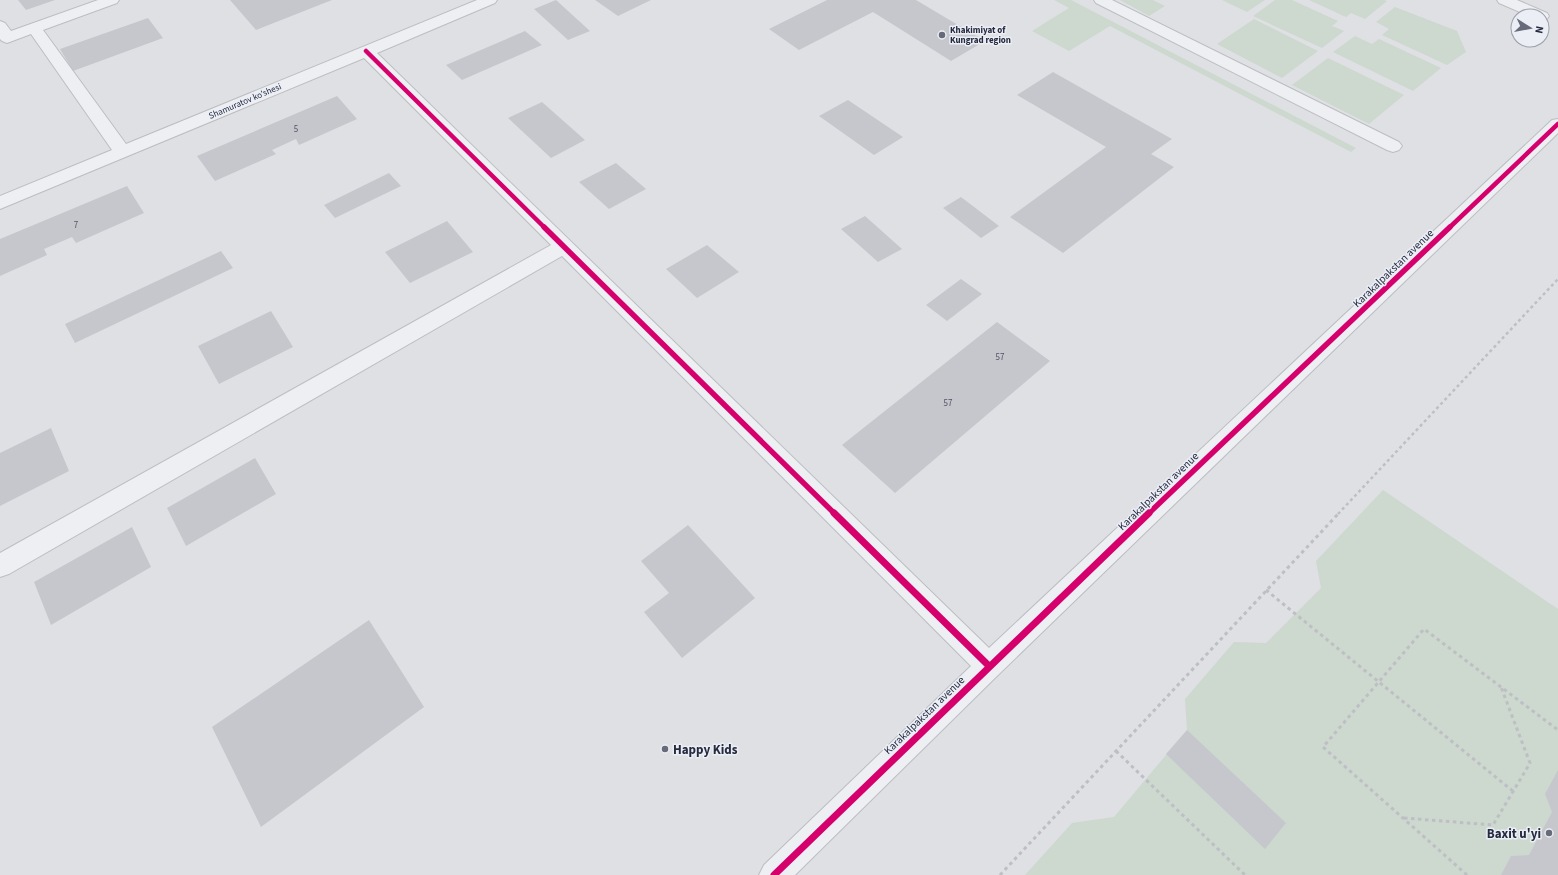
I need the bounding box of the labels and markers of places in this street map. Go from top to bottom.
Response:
place label: Khakimiyat of Kungrad region [950,24,1011,47]
marker: Khakimiyat of Kungrad region [937,30,947,40]
place label: Happy Kids [673,741,738,759]
marker: Happy Kids [660,744,670,754]
place label: Baxit u'yi [1487,825,1541,843]
marker: Baxit u'yi [1544,828,1554,838]

